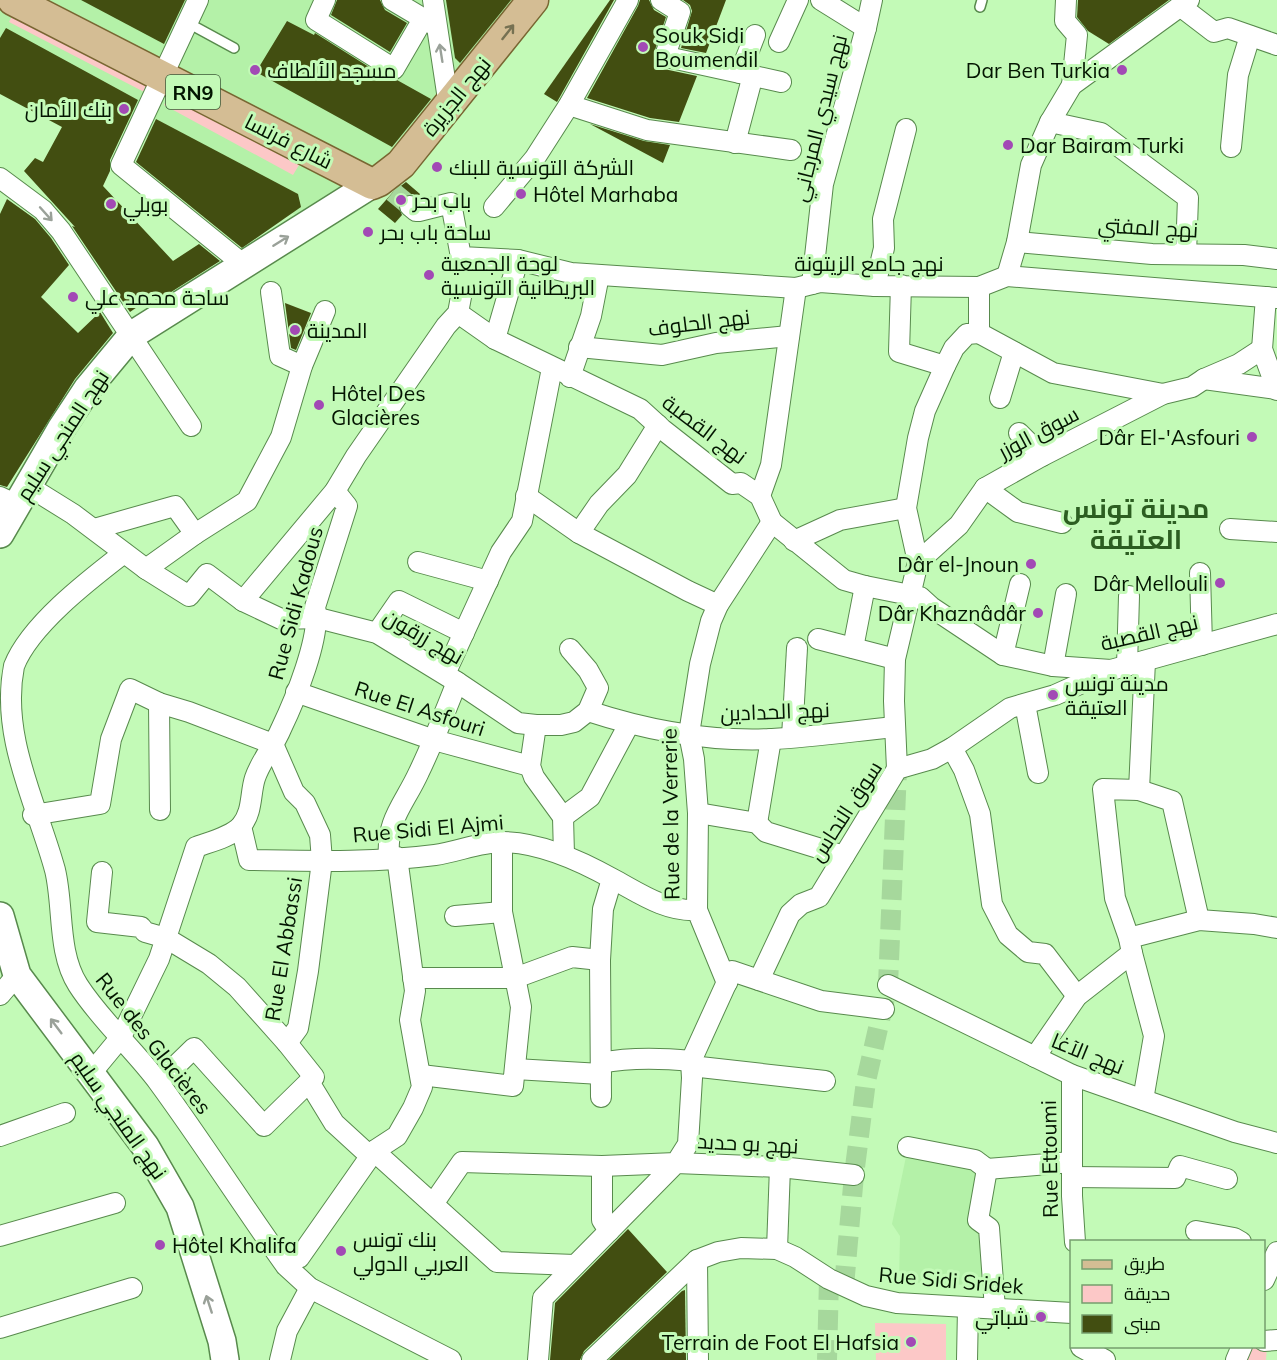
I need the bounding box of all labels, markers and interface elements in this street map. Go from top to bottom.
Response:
place label: Souk Sidi Boumendil [655,22,758,72]
one-way arrow [501,24,514,40]
street label: نهج سيدي المرجاني [786,32,856,205]
marker: Souk Sidi Boumendil [636,40,650,54]
one-way arrow [435,44,446,64]
street label: نهج الجزيرة [416,51,497,142]
place label: مسجد الألطاف [267,57,397,83]
place label: Dar Ben Turkia [966,57,1110,83]
marker: مسجد الألطاف [248,63,262,77]
marker: Dar Ben Turkia [1115,63,1129,77]
road number: RN9 [166,75,220,109]
place label: بنك الأمان [25,96,112,123]
marker: بنك الأمان [117,102,131,116]
street label: شارع فرنسا [240,108,337,176]
place label: Dar Bairam Turki [1020,132,1184,158]
marker: Dar Bairam Turki [1001,138,1015,152]
place label: الشركة التونسية للبنك [449,154,634,180]
marker: الشركة التونسية للبنك [430,160,444,174]
place label: Hôtel Marhaba [533,181,678,207]
place label: باب بحر [412,187,471,213]
marker: Hôtel Marhaba [514,187,528,201]
place label: بوبلي [123,191,168,221]
marker: باب بحر [394,193,408,207]
marker: بوبلي [104,197,118,211]
one-way arrow [39,206,53,221]
street label: نهج المفتي [1097,211,1199,247]
place label: ساحة باب بحر [379,219,491,245]
marker: ساحة باب بحر [361,225,375,239]
one-way arrow [272,235,289,247]
place label: لوحة الجمعية البريطانية التونسية [441,250,595,300]
street label: نهج جامع الزيتونة [794,250,944,278]
marker: لوحة الجمعية البريطانية التونسية [422,268,436,282]
place label: ساحة محمد علي [85,284,229,314]
marker: ساحة محمد علي [66,290,80,304]
street label: نهج الحلوف [647,303,752,343]
place label: المدينة [307,317,368,343]
marker: المدينة [288,323,302,337]
street label: نهج المنجي سليم [10,365,117,507]
place label: Hôtel Des Glacières [331,380,426,430]
street label: نهج القصبة [656,389,752,471]
marker: Hôtel Des Glacières [312,398,326,412]
street label: سوق الوزر [992,400,1083,465]
place label: Dâr El-'Asfouri [1098,424,1240,450]
marker: Dâr El-'Asfouri [1245,430,1259,444]
district label: مدينة تونس العتيقة [1063,491,1209,556]
street label: Rue Sidi Kadous [262,523,328,683]
place label: Dâr el-Jnoun [897,551,1019,577]
marker: Dâr el-Jnoun [1024,557,1038,571]
place label: Dâr Mellouli [1093,570,1208,596]
marker: Dâr Mellouli [1213,576,1227,590]
place label: Dâr Khaznâdâr [878,600,1026,626]
street label: نهج زرقون [378,603,469,671]
marker: Dâr Khaznâdâr [1031,606,1045,620]
street label: نهج القصبة [1098,608,1201,658]
place label: مدينة تونس العتيقة [1065,670,1169,720]
street label: Rue El Asfouri [351,675,489,741]
marker: مدينة تونس العتيقة [1046,688,1060,702]
street label: نهج الحدادين [720,696,830,728]
street label: Rue de la Verrerie [656,728,684,900]
street label: سوق النحاس [803,756,888,867]
street label: Rue Sidi El Ajmi [351,808,505,848]
street label: Rue El Abbassi [259,875,307,1023]
street label: Rue des Glacières [91,967,217,1119]
one-way arrow [50,1018,62,1034]
street label: نهج الآغا [1047,1027,1128,1081]
street label: نهج المنجي سليم [62,1046,173,1186]
street label: Rue Ettoumi [1035,1100,1063,1218]
street label: نهج بو حديد [697,1127,799,1161]
place label: بنك تونس العربي الدولي [353,1226,469,1280]
place label: Hôtel Khalifa [172,1232,297,1258]
marker: Hôtel Khalifa [153,1238,167,1252]
legend [1070,1240,1265,1348]
marker: بنك تونس العربي الدولي [334,1244,348,1258]
text: طريق [1124,1252,1165,1276]
street label: Rue Sidi Sridek [878,1261,1025,1299]
text: حديقة [1124,1282,1170,1305]
one-way arrow [203,1295,214,1314]
place label: شباتي [975,1304,1029,1334]
marker: شباتي [1034,1310,1048,1324]
text: مبنى [1124,1312,1161,1335]
place label: Terrain de Foot El Hafsia [662,1329,899,1355]
marker: Terrain de Foot El Hafsia [904,1335,918,1349]

